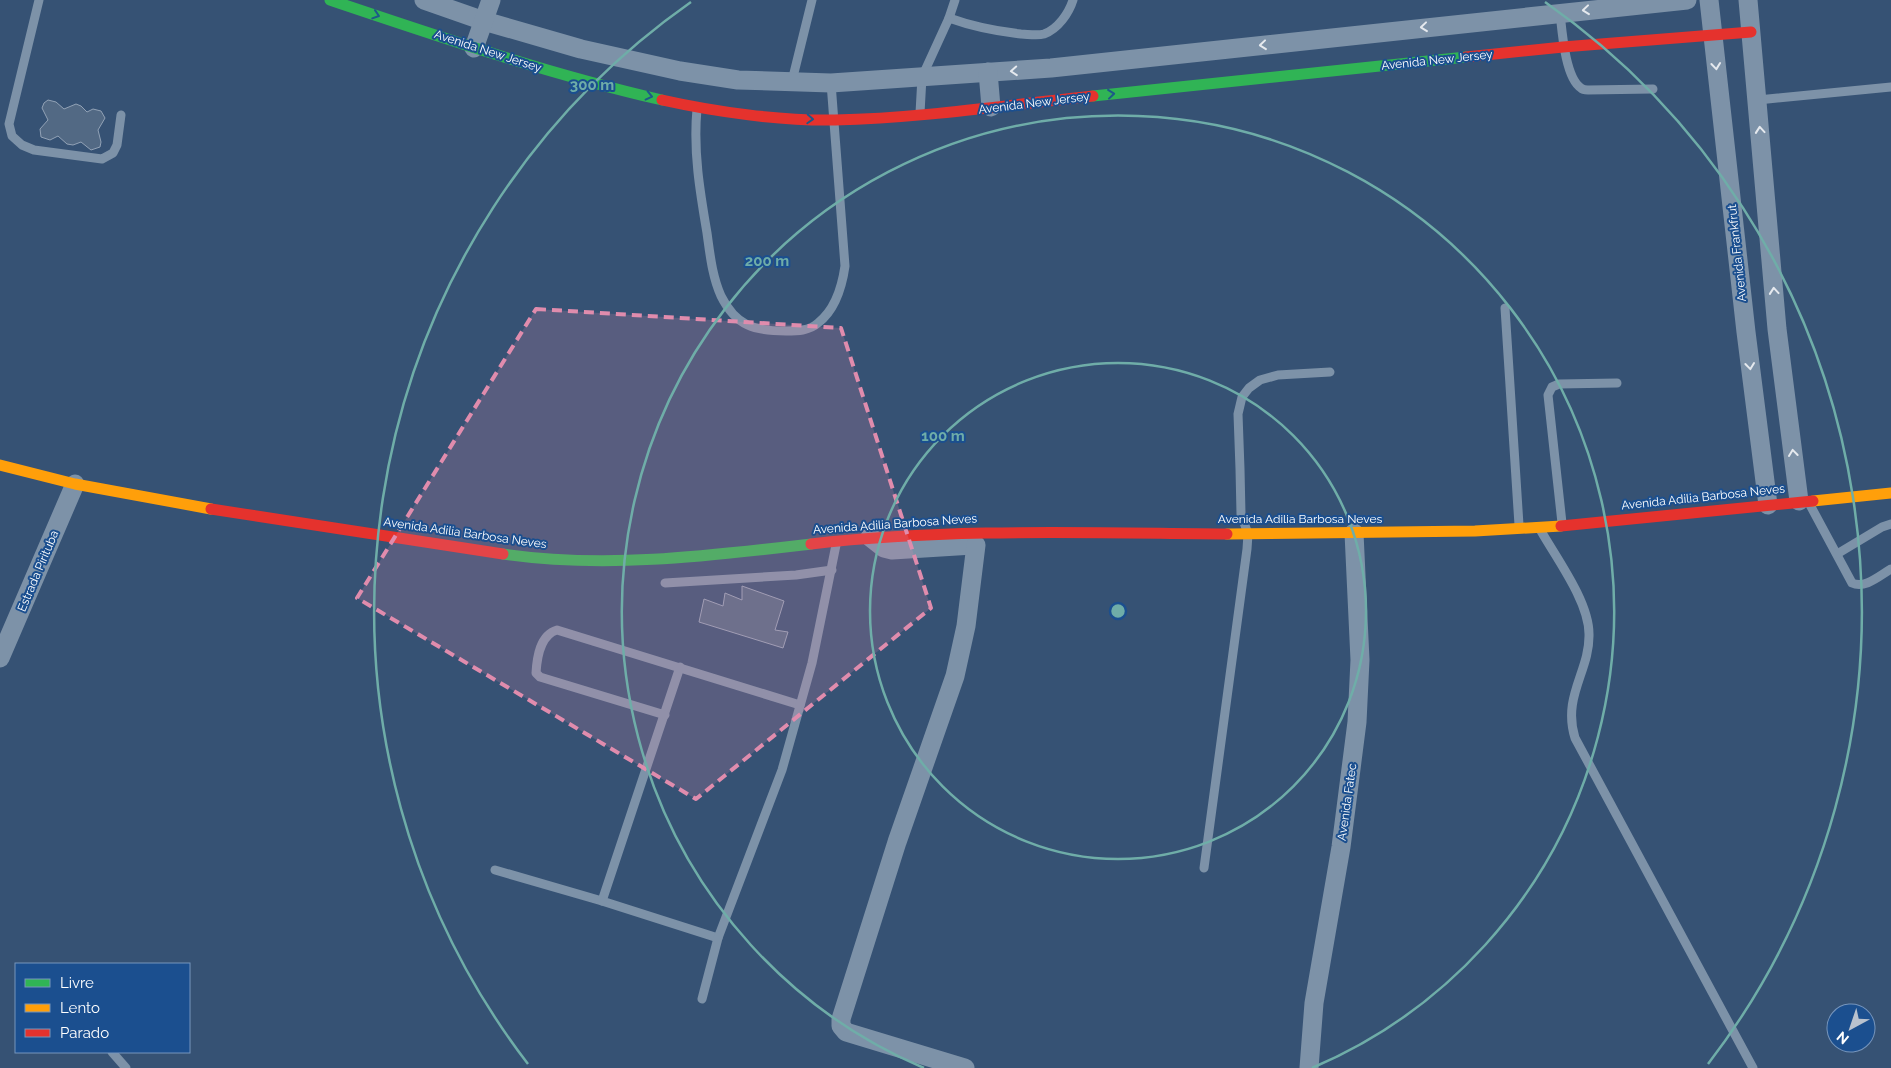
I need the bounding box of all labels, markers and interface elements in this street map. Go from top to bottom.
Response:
one-way arrow [1581,4,1589,15]
one-way arrow [371,9,380,19]
one-way arrow [1420,21,1428,32]
street label: Avenida New Jersey [433,27,544,75]
one-way arrow [1258,39,1266,50]
street label: Avenida New Jersey [1381,47,1494,73]
one-way arrow [1710,62,1721,70]
one-way arrow [1010,65,1018,76]
text: 300 m [570,76,614,94]
street label: Avenida New Jersey [978,89,1091,117]
one-way arrow [1107,89,1115,100]
one-way arrow [645,90,654,101]
one-way arrow [806,113,814,124]
one-way arrow [1755,125,1766,133]
street label: Avenida Frankfrut [1725,204,1749,302]
text: 200 m [745,252,789,270]
one-way arrow [1769,287,1780,295]
one-way arrow [1744,363,1755,371]
text: 100 m [921,427,965,445]
one-way arrow [1788,448,1799,456]
street label: Avenida Adilia Barbosa Neves [1620,481,1786,513]
street label: Avenida Adilia Barbosa Neves [812,511,978,537]
street label: Avenida Adilia Barbosa Neves [1218,512,1382,526]
street label: Avenida Adilia Barbosa Neves [383,515,548,551]
street label: Estrada Pirituba [15,528,61,614]
centre of rings [1109,602,1127,620]
street label: Avenida Fatec [1335,762,1359,842]
legend [15,963,190,1053]
text: Livre [60,974,94,992]
text: Lento [60,999,100,1017]
north arrow [1826,1003,1876,1053]
text: Parado [60,1024,109,1042]
text: N [1833,1028,1852,1048]

